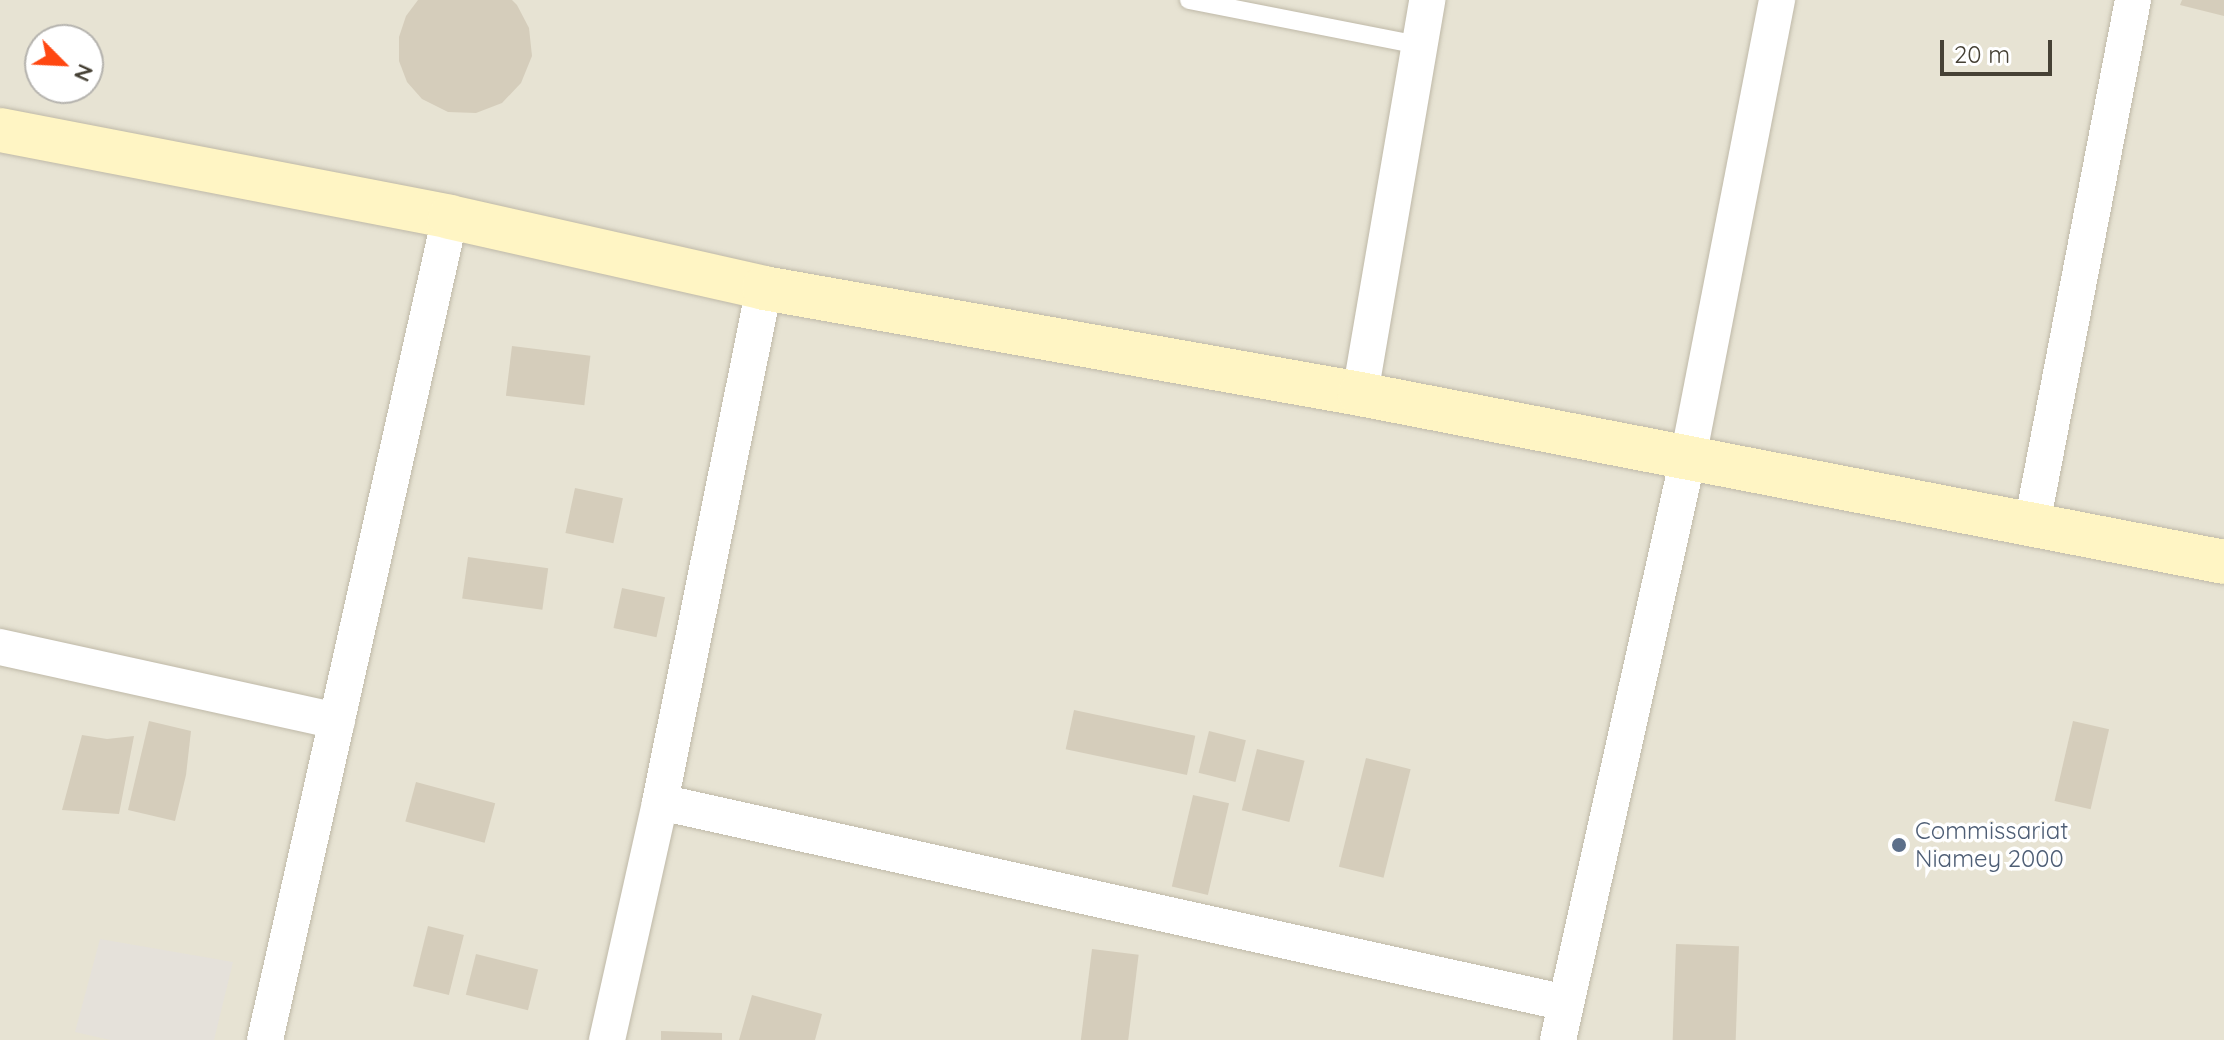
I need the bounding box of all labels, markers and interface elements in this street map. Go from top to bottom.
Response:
north arrow [24,24,104,104]
scale bar [1944,24,2056,74]
text: 20 m [1954,39,2010,69]
text: N [68,60,100,86]
place label: Commissariat Niamey 2000 [1915,817,2068,873]
marker: Commissariat Niamey 2000 [1890,836,1908,854]

